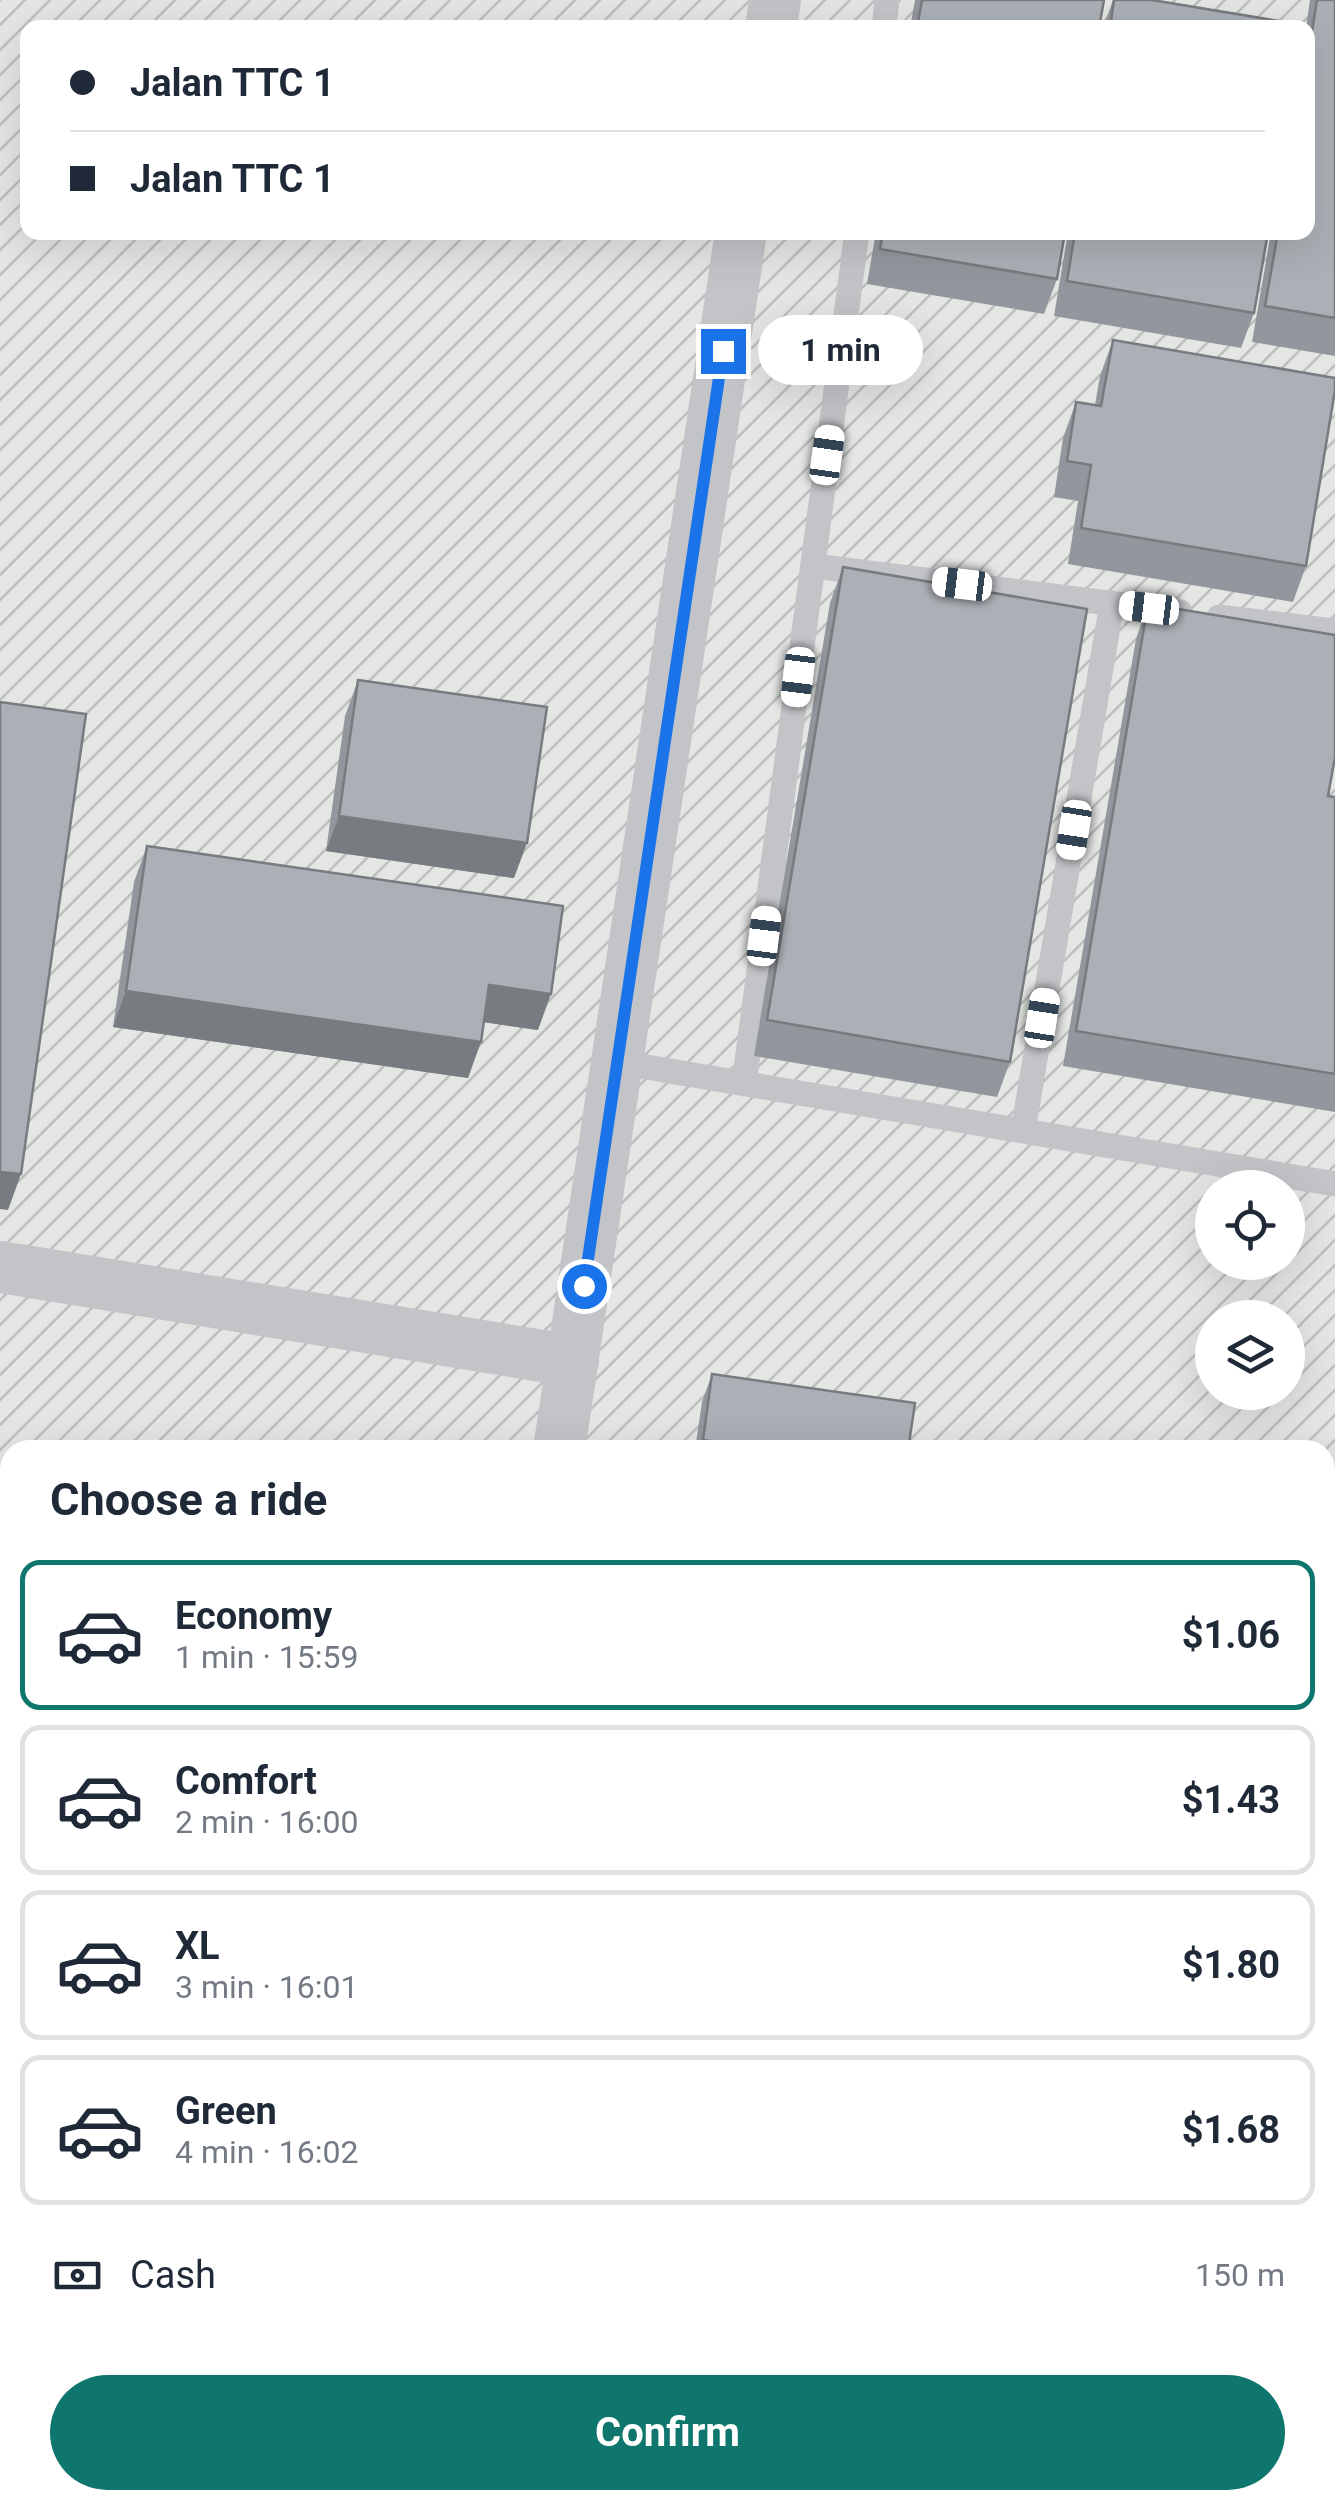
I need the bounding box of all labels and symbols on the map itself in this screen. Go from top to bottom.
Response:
callout: 1 min [758,316,923,386]
route end [701,329,746,374]
car [808,423,846,487]
car [930,565,994,603]
car [1117,589,1181,627]
car [779,645,817,709]
car [1054,798,1094,862]
car [745,904,783,968]
car [1022,986,1062,1050]
route start [562,1264,607,1309]

